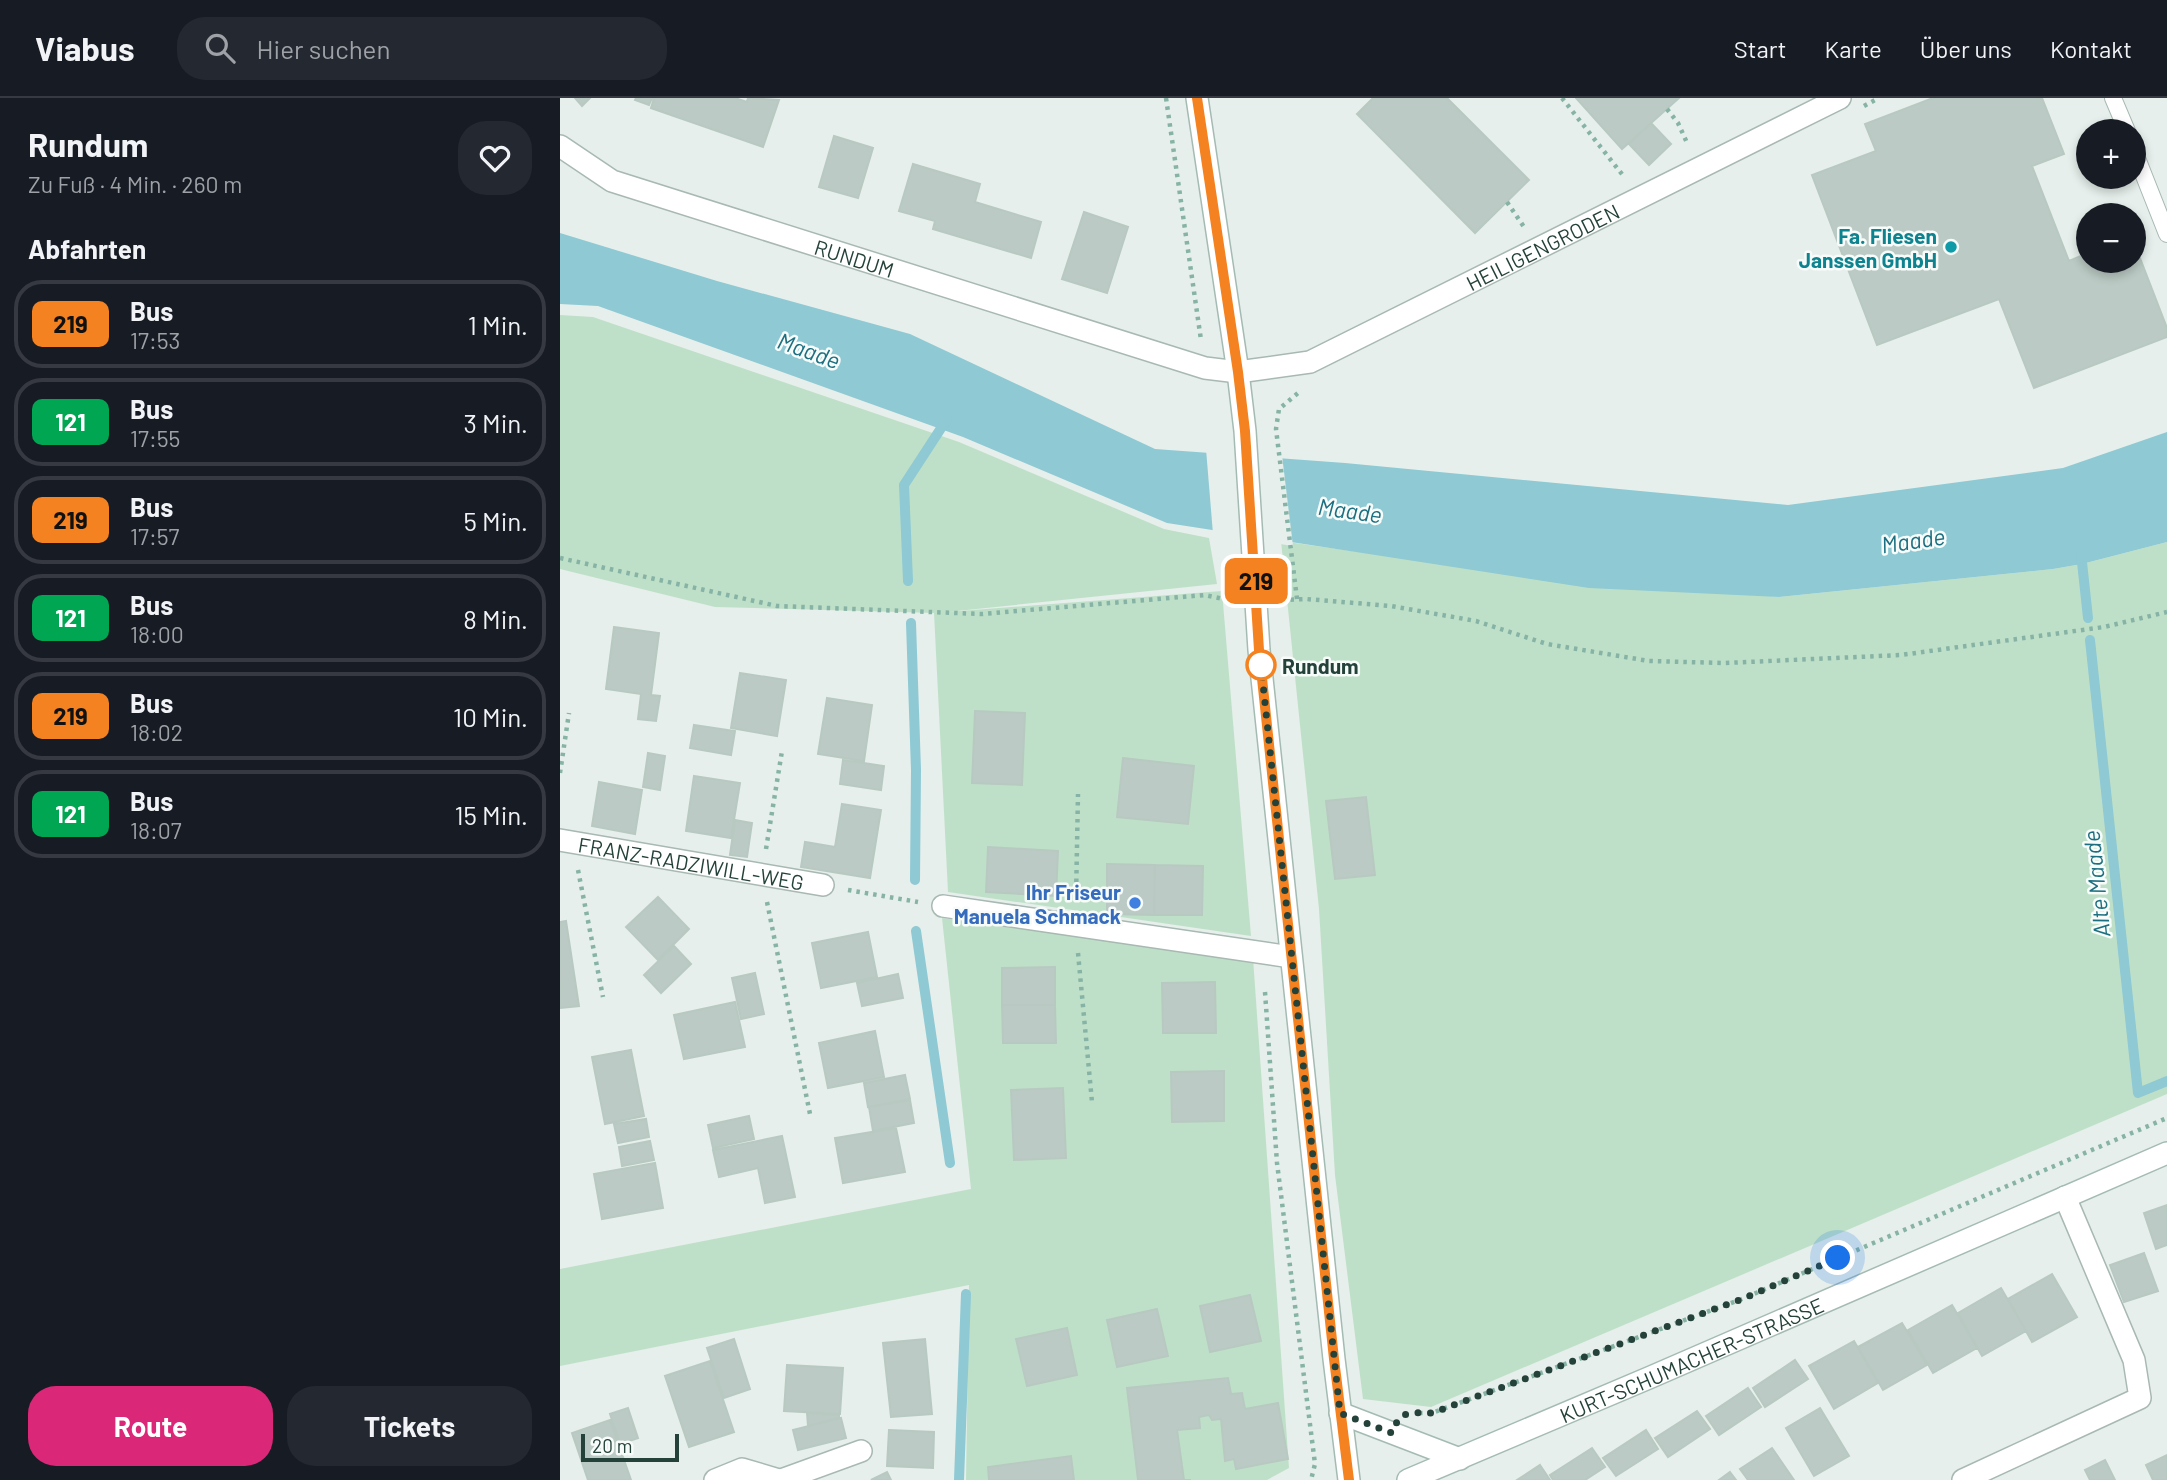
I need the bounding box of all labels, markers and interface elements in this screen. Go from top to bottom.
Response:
search box [177,17,667,80]
text: Viabus [35,28,135,68]
icon: search [201,29,239,67]
text: Hier suchen [257,33,390,64]
text: Start [1734,34,1787,63]
text: Karte [1825,34,1882,63]
text: Über uns [1920,34,2012,63]
text: Kontakt [2050,34,2132,63]
map controls [2076,119,2146,273]
button: + [2076,119,2146,189]
button: heart [458,121,532,195]
text: Rundum [28,124,148,164]
text: Zu Fuß · 4 Min. · 260 m [28,170,242,198]
street label: HEILIGENGRODEN [1462,198,1623,295]
button: − [2076,203,2146,273]
place label: Fa. Fliesen Janssen GmbH [1799,223,1937,272]
text: Abfahrten [28,233,146,264]
street label: RUNDUM [812,233,897,282]
marker: Fa. Fliesen Janssen GmbH [1943,239,1959,255]
text: Bus [130,295,173,326]
text: 219 [53,309,88,338]
text: 1 Min. [468,309,528,340]
text: 17:53 [130,326,180,354]
water label: Maade [774,326,844,374]
text: Bus [130,393,173,424]
text: 121 [55,407,86,436]
text: 3 Min. [463,407,528,438]
text: 17:55 [130,424,180,452]
text: Bus [130,491,173,522]
water label: Maade [1316,492,1384,528]
text: 219 [53,505,88,534]
text: 5 Min. [464,505,528,536]
text: 17:57 [130,522,179,550]
water label: Maade [1879,522,1947,558]
line badge: 219 [1216,558,1296,604]
text: 219 [1239,566,1273,595]
text: Bus [130,589,173,620]
text: 121 [55,603,86,632]
text: 8 Min. [463,603,528,634]
text: 18:00 [130,620,184,648]
marker: Rundum [1246,650,1276,680]
place label: Rundum [1282,653,1359,678]
text: Bus [130,687,173,718]
text: 219 [53,701,88,730]
text: 10 Min. [453,701,528,732]
text: 18:02 [130,718,183,746]
text: Bus [130,785,173,816]
text: 121 [55,799,86,828]
text: 15 Min. [454,799,528,830]
text: 18:07 [130,816,182,844]
water label: Alte Maade [2076,829,2116,939]
street label: FRANZ-RADZIWILL-WEG [576,831,806,894]
place label: Ihr Friseur Manuela Schmack [954,879,1121,928]
marker: Ihr Friseur Manuela Schmack [1127,895,1143,911]
your location [1820,1240,1855,1275]
street label: KURT-SCHUMACHER-STRASSE [1556,1291,1827,1427]
button: Route [28,1386,273,1466]
button: Tickets [287,1386,532,1466]
scale bar [581,1431,679,1463]
text: 20 m [592,1434,632,1457]

